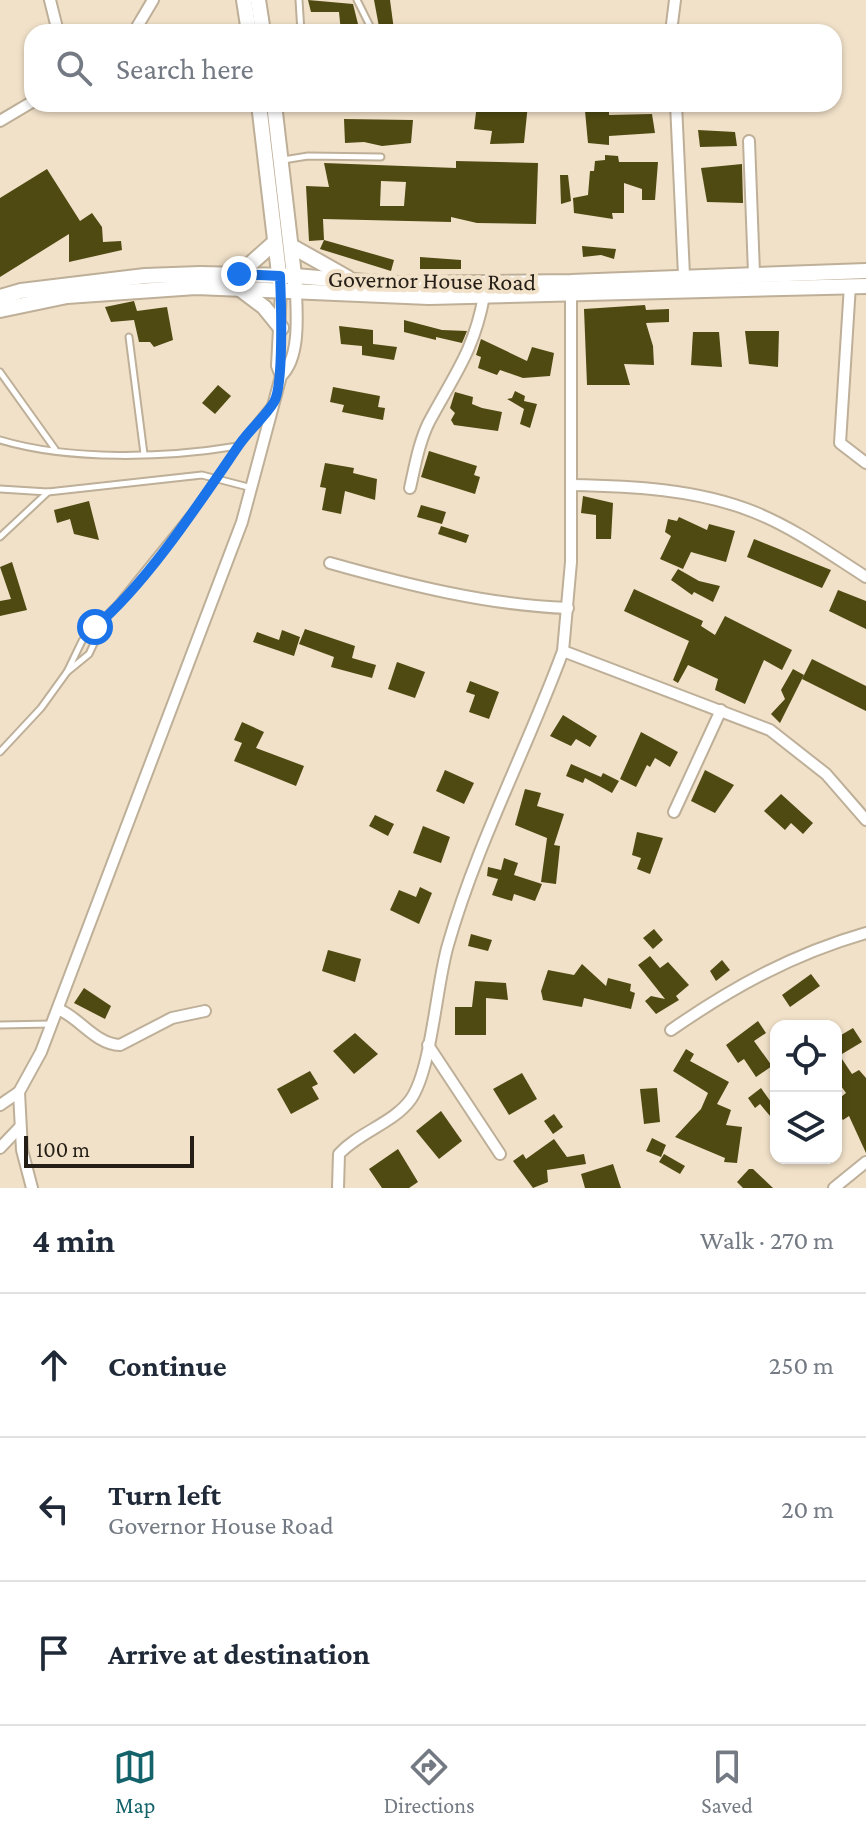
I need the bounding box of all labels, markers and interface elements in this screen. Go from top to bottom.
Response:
search box [24,24,842,112]
icon: search [52,46,96,90]
text: Search here [116,52,254,85]
route end [221,256,257,292]
street label: Governor House Road [328,265,537,295]
route start [77,609,113,645]
map controls [770,1020,842,1164]
button: locate [770,1020,842,1092]
button: layers [770,1092,842,1164]
scale bar [24,1132,194,1168]
text: 100 m [36,1137,90,1162]
text: 4 min [32,1222,115,1259]
text: Walk · 270 m [700,1226,834,1255]
icon: ahead [32,1343,76,1387]
text: Continue [108,1349,227,1382]
text: 250 m [769,1351,834,1380]
text: Turn left [108,1478,221,1511]
icon: left [32,1487,76,1531]
text: 20 m [781,1495,834,1524]
text: Governor House Road [108,1511,334,1540]
icon: arrive [32,1631,76,1675]
text: Arrive at destination [108,1637,370,1670]
tab: Map [113,1745,157,1818]
tab: Directions [384,1745,475,1818]
tab: Saved [701,1745,753,1818]

